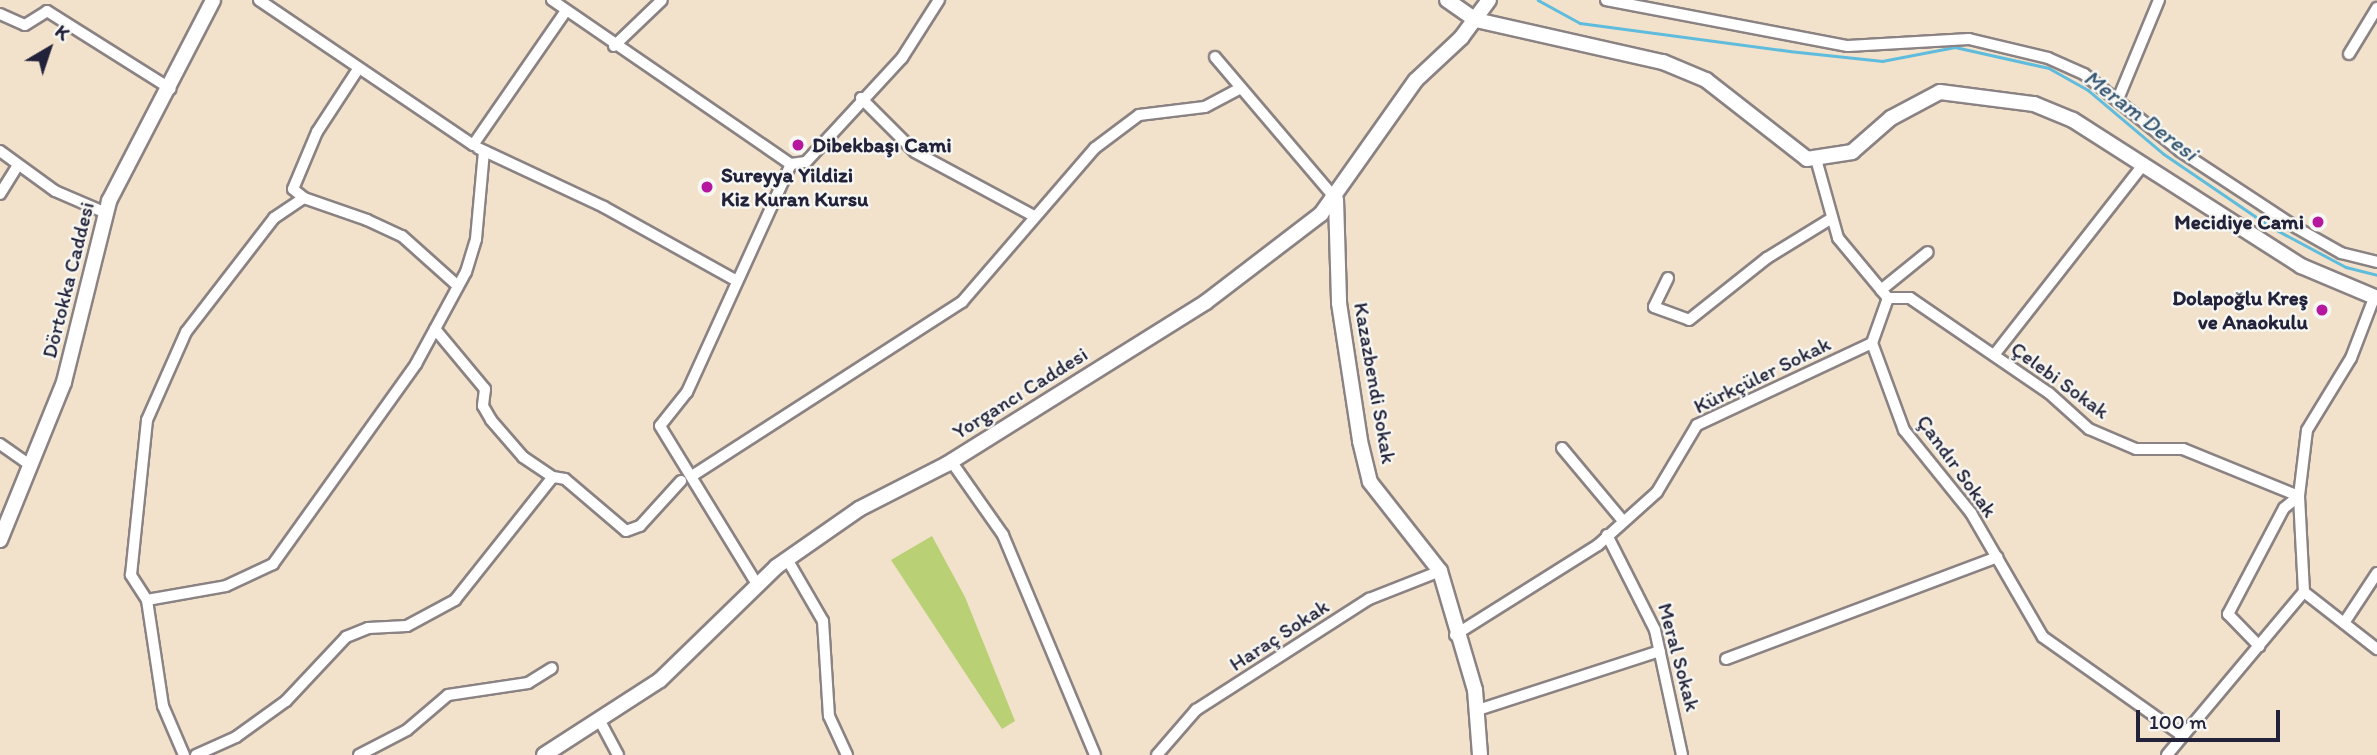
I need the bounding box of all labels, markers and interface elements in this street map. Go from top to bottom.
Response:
north arrow [14,14,84,84]
text: K [51,20,74,45]
water label: Meram Deresi [2079,63,2203,167]
place label: Dibekbaşı Cami [812,132,952,158]
marker: Dibekbaşı Cami [790,137,806,153]
place label: Sureyya Yildizi Kiz Kuran Kursu [721,162,867,212]
marker: Sureyya Yildizi Kiz Kuran Kursu [699,179,715,195]
street label: Dörtokka Caddesi [36,199,100,361]
place label: Mecidiye Cami [2174,209,2304,235]
marker: Mecidiye Cami [2310,214,2326,230]
place label: Dolapoğlu Kreş ve Anaokulu [2172,285,2308,335]
street label: Kazazbendi Sokak [1348,301,1402,465]
marker: Dolapoğlu Kreş ve Anaokulu [2314,302,2330,318]
street label: Kürkçüler Sokak [1690,331,1834,419]
street label: Çelebi Sokak [2006,336,2114,424]
street label: Yorgancı Caddesi [948,341,1092,445]
street label: Çandır Sokak [1911,410,2003,522]
street label: Haraç Sokak [1225,594,1333,676]
street label: Meral Sokak [1653,600,1705,714]
scale bar [2139,696,2282,740]
text: 100 m [2149,709,2207,734]

